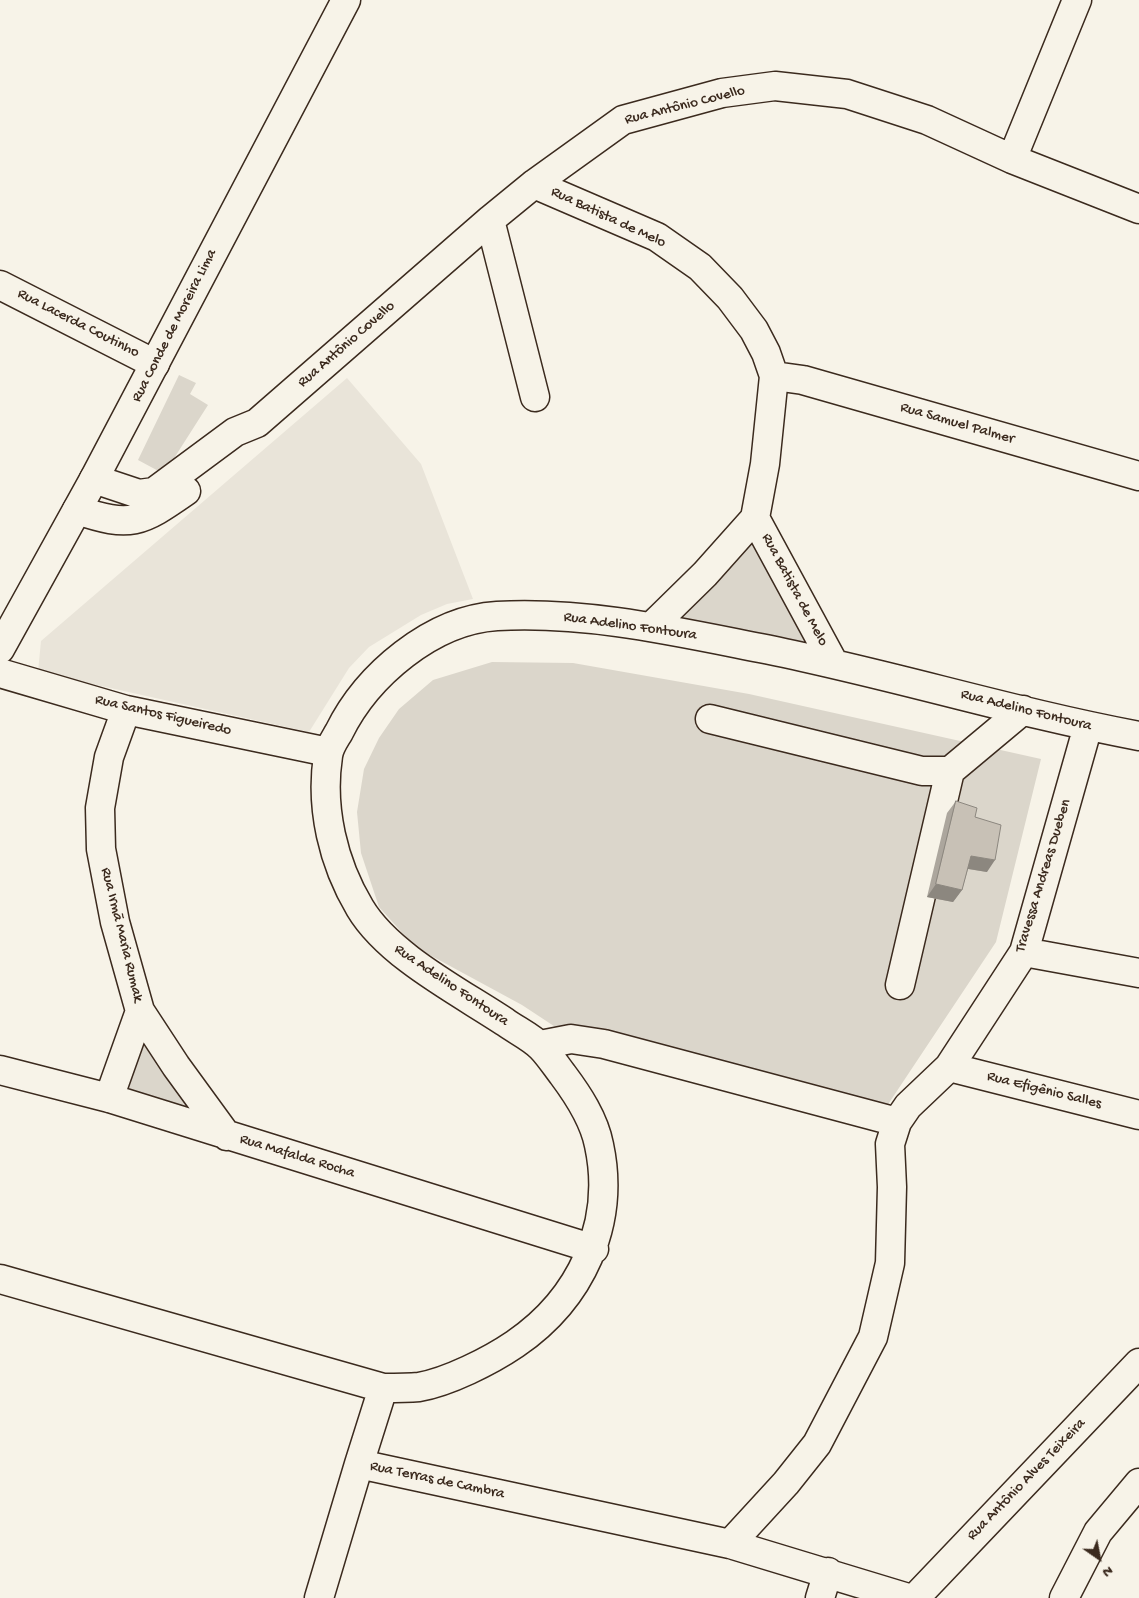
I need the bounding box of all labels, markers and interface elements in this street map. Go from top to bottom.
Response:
street label: Rua Antônio Covello [623,82,747,130]
street label: Rua Batista de Melo [548,183,668,253]
street label: Rua Conde de Moreira Lima [129,246,221,406]
street label: Rua Lacerda Coutinho [14,285,142,363]
street label: Rua Antônio Covello [295,298,399,392]
street label: Rua Samuel Palmer [898,399,1016,449]
street label: Rua Batista de Melo [757,531,831,649]
street label: Rua Adelino Fontoura [562,609,698,645]
street label: Rua Adelino Fontoura [959,686,1093,736]
street label: Rua Santos Figueiredo [93,692,233,740]
street label: Travessa Andreas Dueben [1012,797,1076,955]
street label: Rua Irmã Maria Rumak [96,866,146,1004]
street label: Rua Adelino Fontoura [390,941,512,1031]
street label: Rua Efigênio Salles [985,1068,1103,1114]
street label: Rua Mafalda Rocha [237,1131,357,1183]
street label: Rua Antônio Alves Teixeira [964,1415,1090,1545]
street label: Rua Terras de Cambra [368,1458,506,1504]
north arrow [1074,1533,1124,1583]
text: N [1099,1561,1116,1581]

